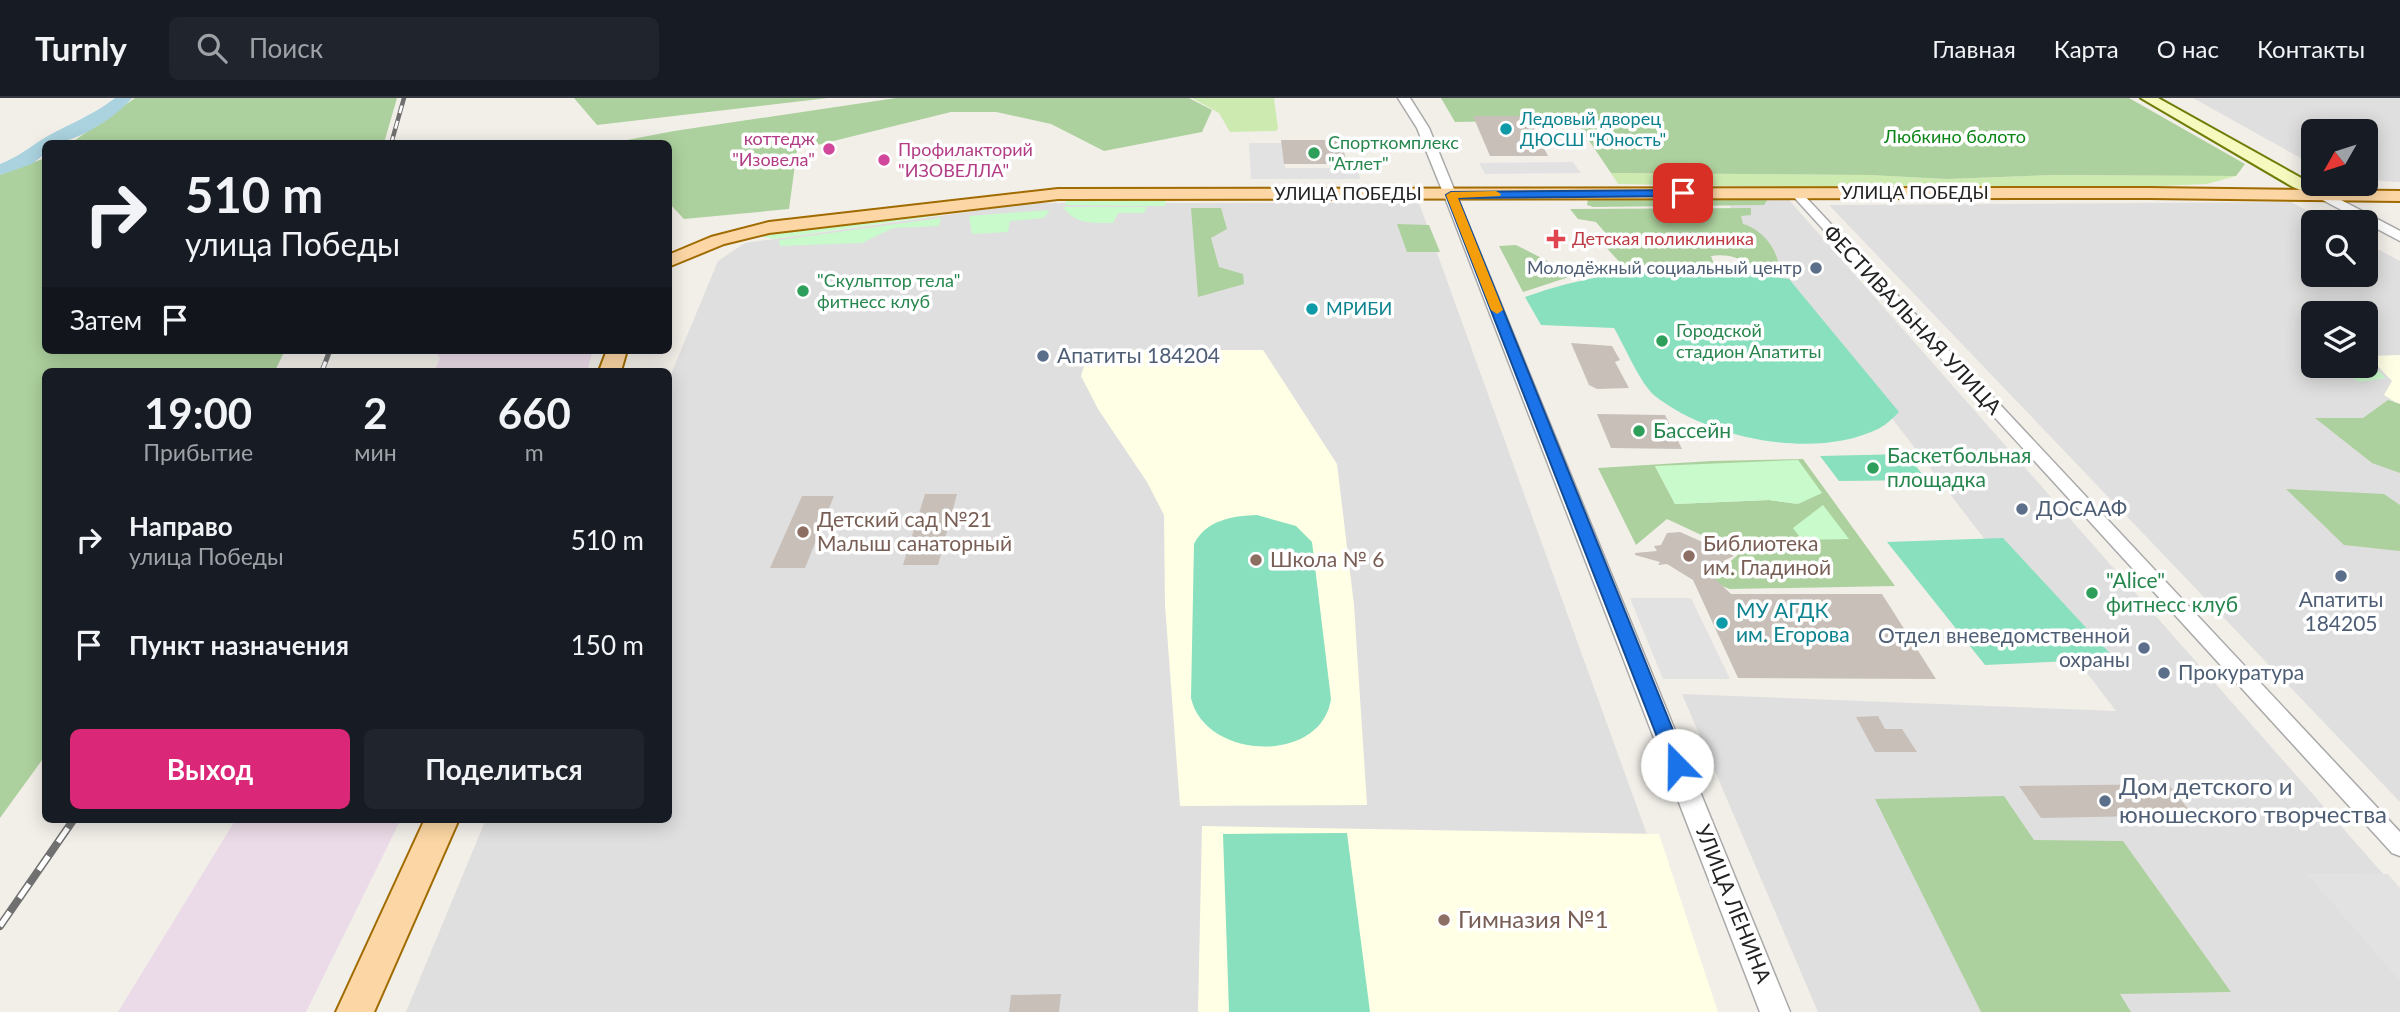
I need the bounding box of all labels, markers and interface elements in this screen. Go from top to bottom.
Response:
search box [169,17,659,80]
text: Turnly [35,28,127,68]
icon: search [193,29,231,67]
text: Поиск [249,32,323,64]
text: Главная [1932,34,2016,63]
text: Карта [2054,34,2119,63]
text: О нас [2157,34,2219,63]
text: Контакты [2257,34,2365,63]
place label: Ледовый дворец ДЮСШ "Юность" [1519,107,1666,150]
north arrow [2301,119,2378,196]
map controls [2301,119,2378,378]
marker: Ледовый дворец ДЮСШ "Юность" [1498,121,1514,137]
park label: Любкино болото [1883,125,2026,147]
place label: коттедж "Изовела" [732,127,815,170]
place label: Спорткомплекс "Атлет" [1328,131,1459,174]
place label: Профилакторий "ИЗОВЕЛЛА" [898,138,1033,181]
marker: коттедж "Изовела" [821,141,837,157]
marker: Спорткомплекс "Атлет" [1306,145,1322,161]
marker: Профилакторий "ИЗОВЕЛЛА" [876,152,892,168]
pin [1653,163,1713,223]
text: 510 m [185,165,323,223]
icon: right [70,168,161,259]
icon: arrive [1664,174,1702,212]
street label: УЛИЦА ПОБЕДЫ [1841,181,1989,203]
street label: УЛИЦА ПОБЕДЫ [1274,182,1422,204]
button: search [2301,210,2378,287]
street label: ФЕСТИВАЛЬНАЯ УЛИЦА [1819,219,2008,419]
text: улица Победы [185,224,400,263]
place label: Детская поликлиника [1572,227,1754,249]
marker: Детская поликлиника [1546,229,1566,249]
place label: Молодёжный социальный центр [1527,256,1802,278]
marker: Молодёжный социальный центр [1808,260,1824,276]
place label: "Скульптор тела" фитнесс клуб [817,269,961,312]
marker: "Скульптор тела" фитнесс клуб [795,283,811,299]
place label: МРИБИ [1326,297,1392,319]
icon: arrive [156,301,194,339]
marker: МРИБИ [1304,301,1320,317]
button: layers [2301,301,2378,378]
text: Затем [70,304,142,336]
place label: Городской стадион Апатиты [1676,319,1822,362]
marker: Городской стадион Апатиты [1654,333,1670,349]
place label: Апатиты 184204 [1057,342,1220,367]
marker: Апатиты 184204 [1035,348,1051,364]
text: 19:00 [144,388,252,438]
text: 2 [363,388,388,438]
text: 660 [498,388,571,438]
place label: Бассейн [1653,417,1731,442]
marker: Бассейн [1631,423,1647,439]
text: Прибытие [143,438,253,466]
text: мин [354,438,397,466]
text: m [525,438,544,466]
place label: Баскетбольная площадка [1887,442,2031,491]
marker: Баскетбольная площадка [1865,460,1881,476]
place label: ДОСААФ [2036,495,2127,520]
marker: ДОСААФ [2014,501,2030,517]
place label: Детский сад №21 Малыш санаторный [817,506,1012,555]
text: Направо [129,510,233,542]
icon: right [70,521,108,559]
text: 510 m [571,524,644,556]
marker: Детский сад №21 Малыш санаторный [795,524,811,540]
place label: Библиотека им. Гладиной [1703,530,1831,579]
text: улица Победы [129,542,284,570]
place label: Школа № 6 [1270,546,1384,571]
marker: Библиотека им. Гладиной [1681,548,1697,564]
marker: Школа № 6 [1248,552,1264,568]
place label: "Alice" фитнесс клуб [2106,567,2238,616]
marker: Апатиты 184205 [2333,568,2349,584]
marker: "Alice" фитнесс клуб [2084,585,2100,601]
place label: Апатиты 184205 [2299,586,2383,635]
place label: МУ АГДК им. Егорова [1736,597,1850,646]
marker: МУ АГДК им. Егорова [1714,615,1730,631]
place label: Отдел вневедомственной охраны [1878,622,2130,671]
icon: arrive [70,626,108,664]
text: Пункт назначения [129,629,349,661]
text: 150 m [571,629,644,661]
marker: Отдел вневедомственной охраны [2136,640,2152,656]
place label: Прокуратура [2178,659,2304,684]
marker: Прокуратура [2156,665,2172,681]
position arrow [1640,728,1714,802]
button: Выход [70,729,350,809]
button: Поделиться [364,729,644,809]
place label: Дом детского и юношеского творчества [2119,771,2387,828]
marker: Дом детского и юношеского творчества [2097,793,2113,809]
street label: УЛИЦА ЛЕНИНА [1691,821,1778,987]
place label: Гимназия №1 [1458,904,1609,933]
marker: Гимназия №1 [1436,912,1452,928]

